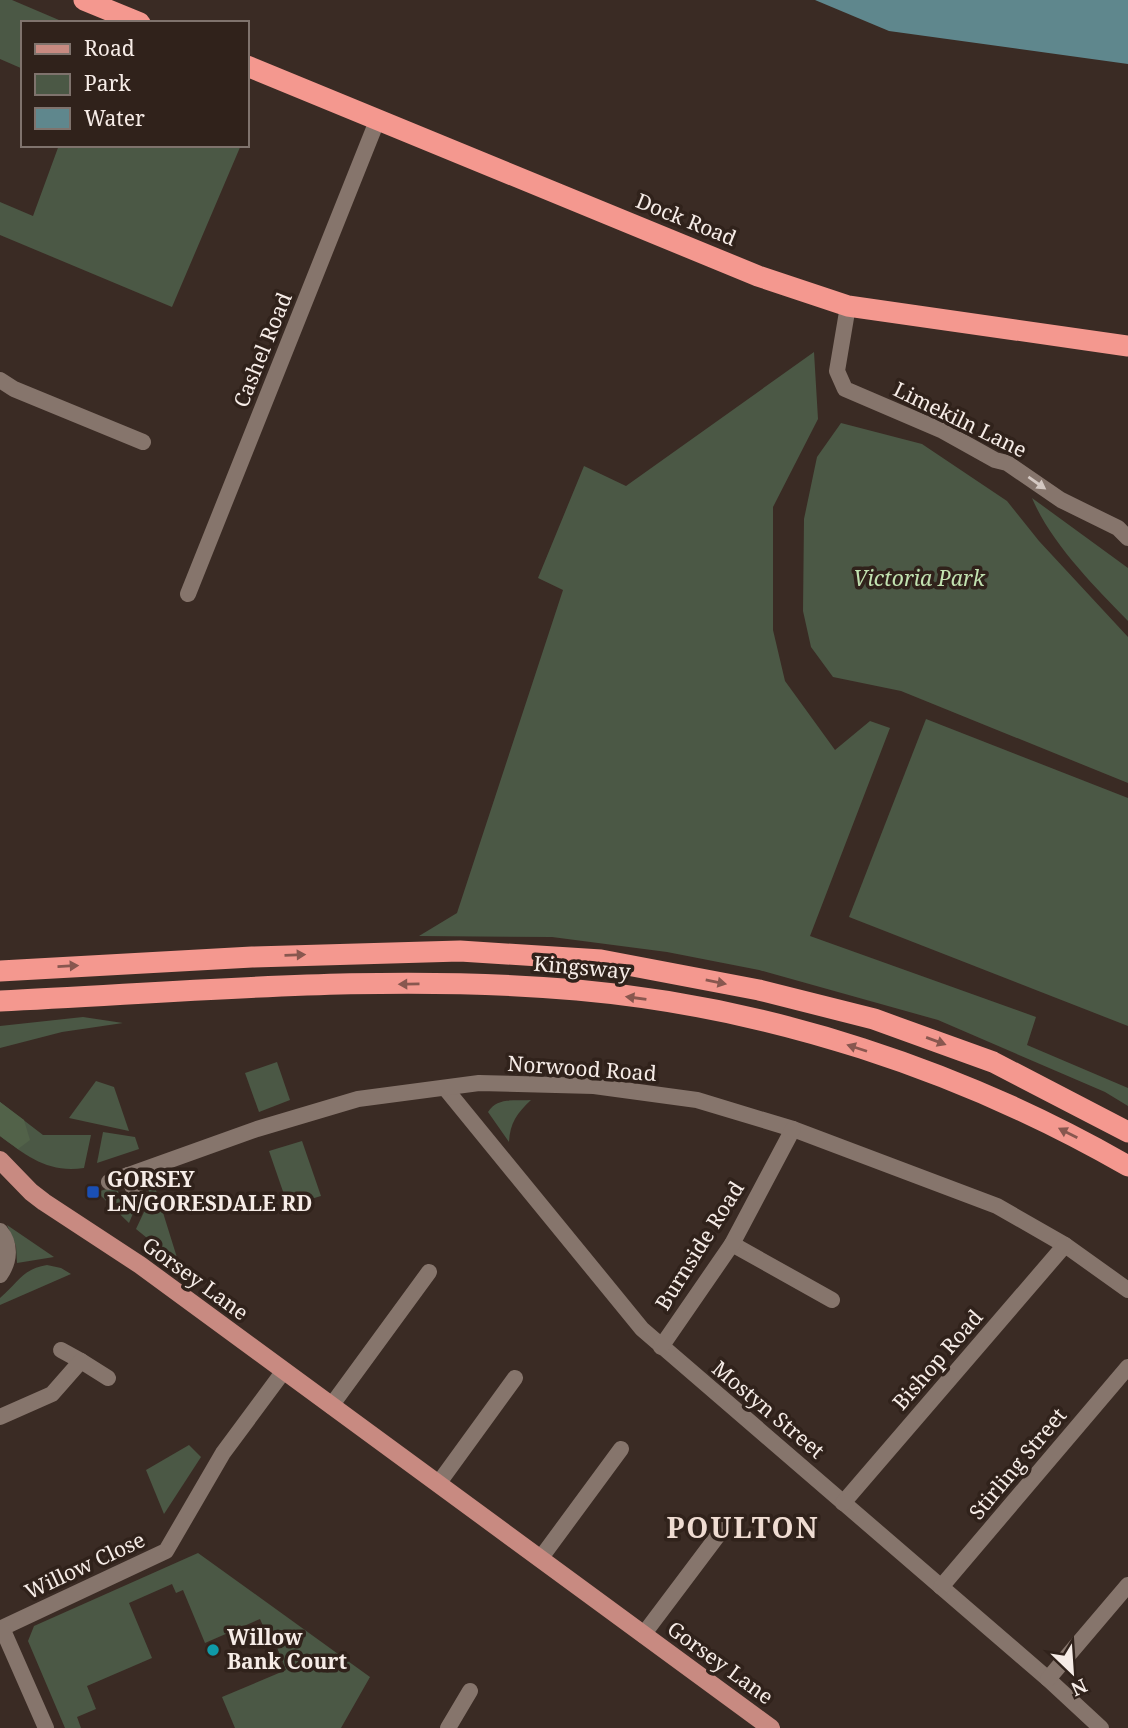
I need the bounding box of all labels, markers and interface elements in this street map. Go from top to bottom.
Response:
legend [21,21,248,147]
text: Road [84,34,135,62]
text: Park [84,69,131,97]
text: Water [84,104,145,132]
street label: Dock Road [632,186,741,252]
street label: Cashel Road [226,288,298,411]
street label: Limekiln Lane [889,375,1032,463]
one-way arrow [1028,476,1046,490]
park label: Victoria Park [853,564,986,592]
street label: Kingsway [532,949,632,985]
one-way arrow [285,950,307,961]
one-way arrow [57,960,79,971]
one-way arrow [705,976,727,987]
one-way arrow [398,979,420,990]
one-way arrow [625,992,647,1003]
one-way arrow [925,1036,946,1047]
one-way arrow [847,1043,868,1053]
street label: Norwood Road [507,1049,658,1087]
one-way arrow [1058,1127,1078,1139]
place label: GORSEY LN/GORESDALE RD [107,1165,312,1217]
street label: Burnside Road [648,1176,750,1315]
marker: GORSEY LN/GORESDALE RD [85,1184,101,1200]
street label: Gorsey Lane [137,1230,254,1326]
street label: Bishop Road [886,1303,989,1415]
street label: Mostyn Street [707,1354,831,1464]
street label: Stirling Street [962,1402,1072,1525]
district label: POULTON [667,1508,820,1546]
street label: Willow Close [20,1525,149,1605]
street label: Gorsey Lane [662,1614,779,1710]
place label: Willow Bank Court [227,1623,347,1675]
north arrow [1037,1637,1107,1707]
marker: Willow Bank Court [205,1642,221,1658]
text: N [1067,1672,1091,1702]

